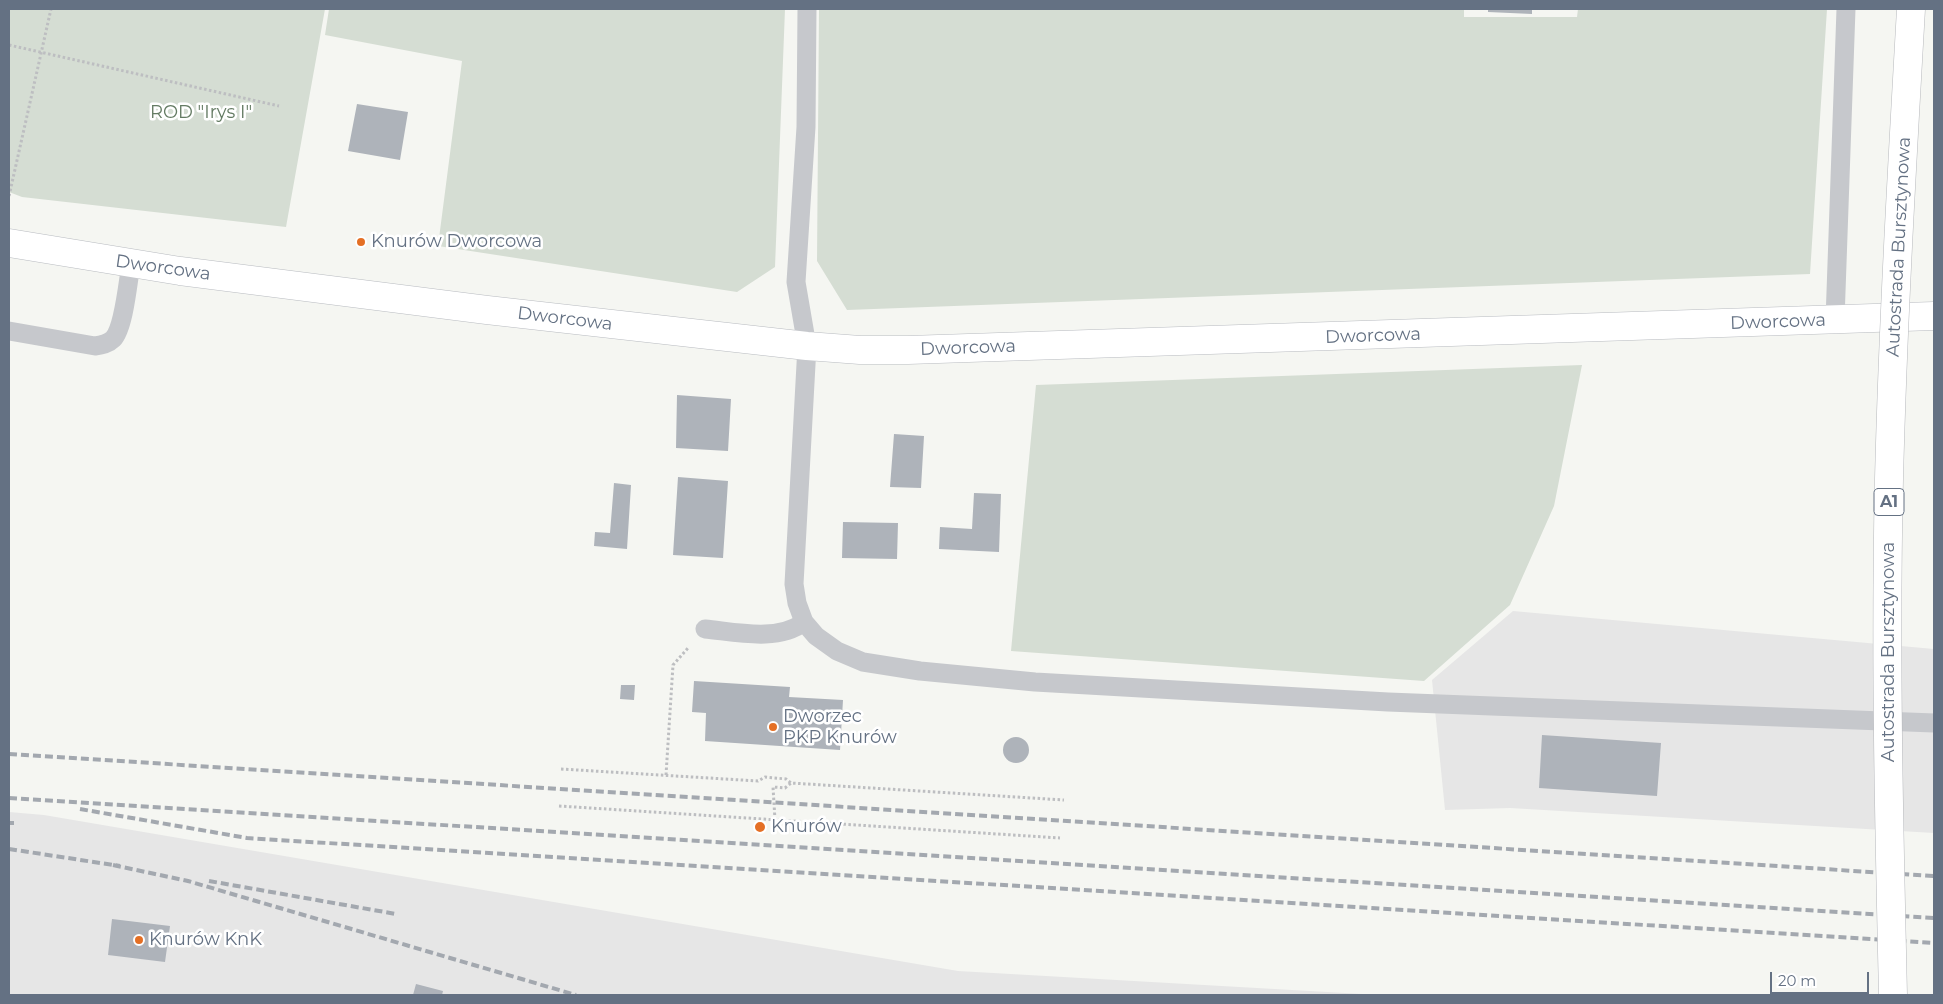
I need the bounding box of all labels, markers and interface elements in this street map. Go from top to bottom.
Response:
park label: ROD "Irys I" [150,102,252,124]
street label: Autostrada Bursztynowa [1882,136,1916,358]
place label: Knurów Dworcowa [371,231,542,253]
marker: Knurów Dworcowa [355,236,367,248]
street label: Dworcowa [114,251,212,285]
street label: Dworcowa [516,302,614,336]
street label: Dworcowa [1730,310,1826,334]
street label: Dworcowa [1325,324,1421,348]
street label: Dworcowa [920,336,1016,360]
road number: A1 [1874,488,1904,516]
street label: Autostrada Bursztynowa [1878,542,1900,762]
place label: Dworzec PKP Knurów [783,706,897,749]
marker: Dworzec PKP Knurów [767,721,779,733]
place label: Knurów [771,816,842,838]
marker: Knurów [753,820,767,834]
place label: Knurów KnK [149,929,262,951]
marker: Knurów KnK [133,934,145,946]
scale bar [1773,962,1872,994]
text: 20 m [1778,971,1816,990]

